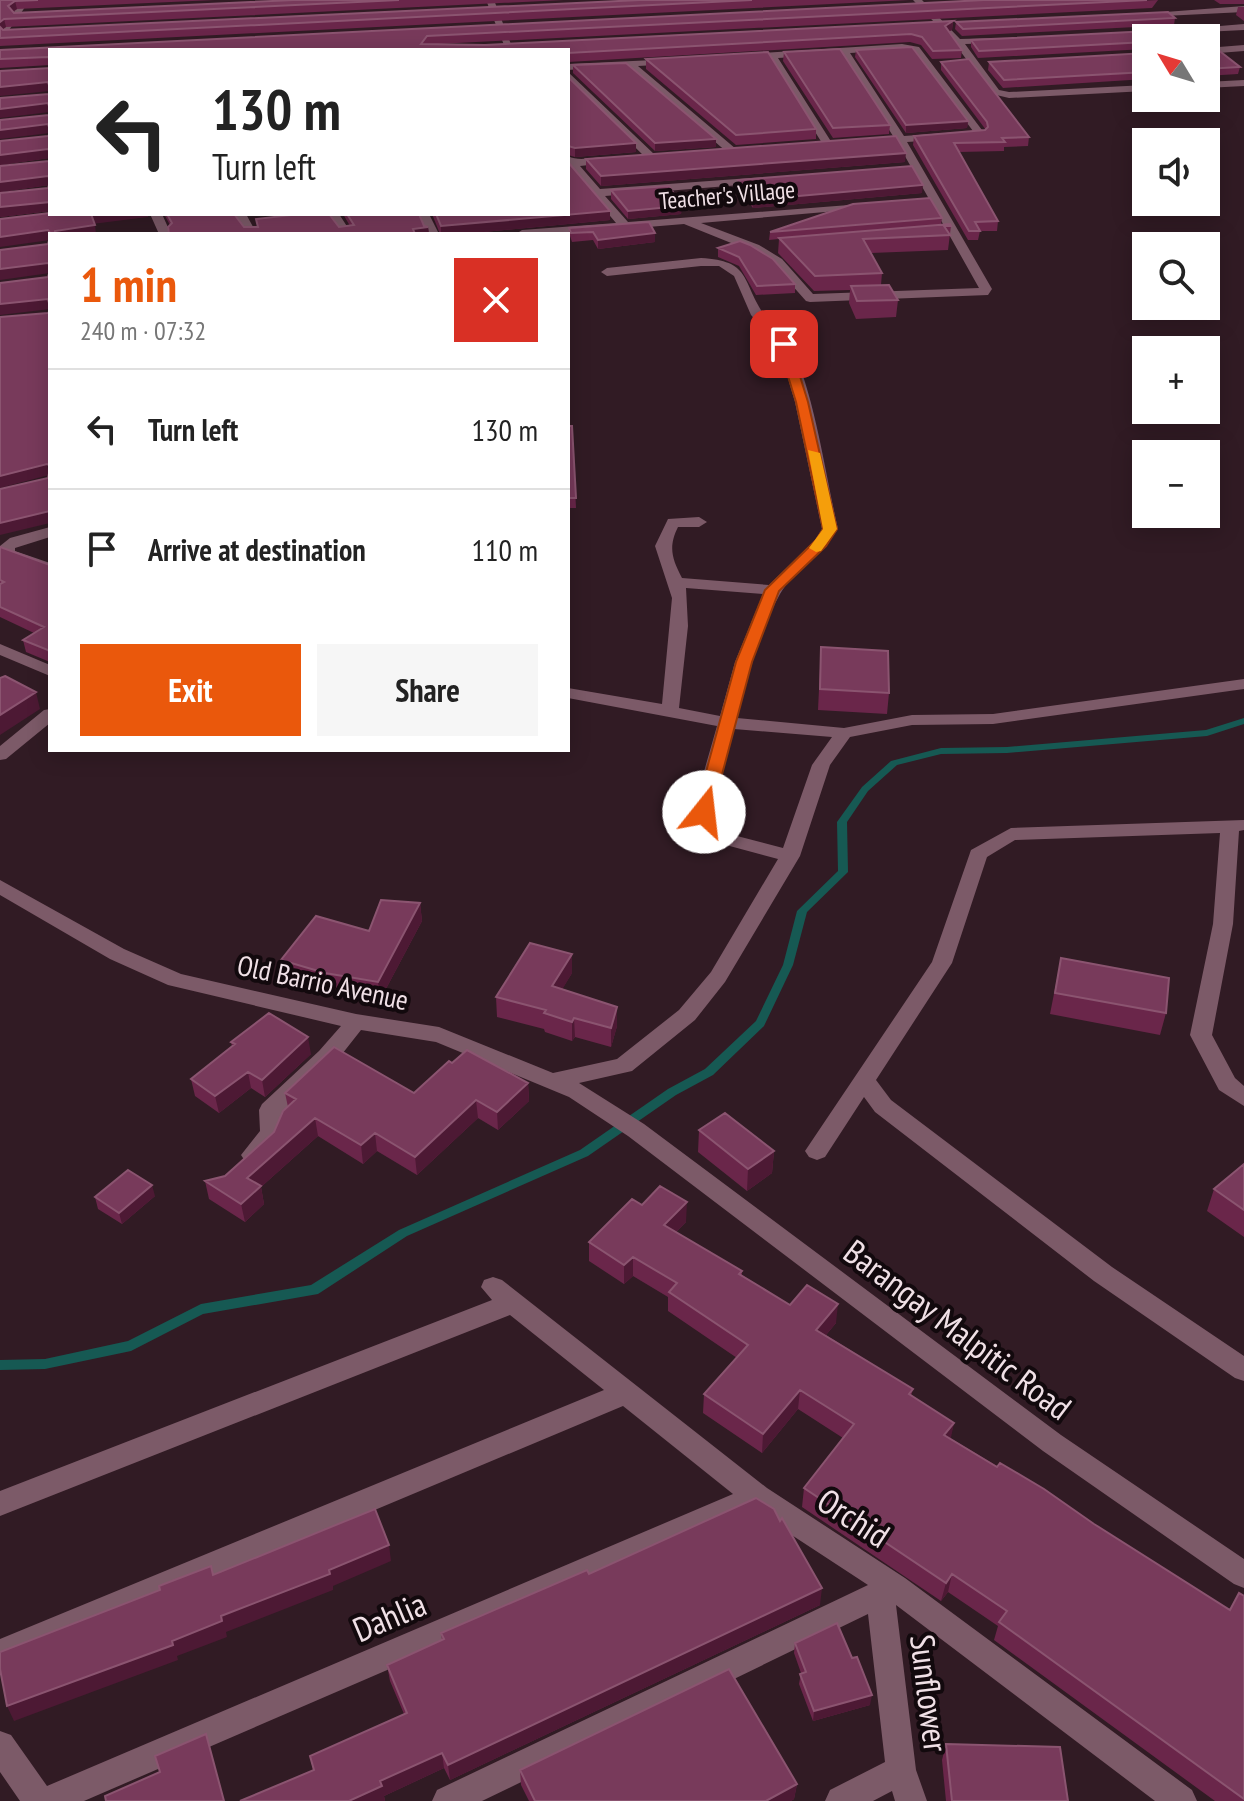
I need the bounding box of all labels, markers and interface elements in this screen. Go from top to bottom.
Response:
north arrow [1132,24,1220,112]
map controls [1132,24,1220,528]
text: 130 m [212,73,341,145]
icon: left [80,80,184,184]
button: sound [1132,128,1220,216]
text: Turn left [212,143,316,190]
street label: Teacher's Village [658,174,796,216]
button: search [1132,232,1220,320]
text: 1 min [80,253,177,315]
button: close [454,258,538,342]
pin [750,310,818,378]
text: 240 m · 07:32 [80,314,206,347]
icon: arrive [762,322,806,366]
button: + [1132,336,1220,424]
icon: left [80,407,124,451]
text: Turn left [148,410,238,449]
text: 130 m [472,410,538,449]
button: − [1132,440,1220,528]
icon: arrive [80,527,124,571]
text: Arrive at destination [148,530,366,569]
text: 110 m [472,530,538,569]
button: Exit [80,644,301,736]
button: Share [317,644,538,736]
position arrow [662,770,746,854]
street label: Old Barrio Avenue [234,946,412,1018]
street label: Barangay Malpitic Road [836,1229,1080,1429]
street label: Orchid [810,1478,898,1556]
street label: Dahlia [346,1581,432,1651]
street label: Sunflower [901,1632,959,1755]

